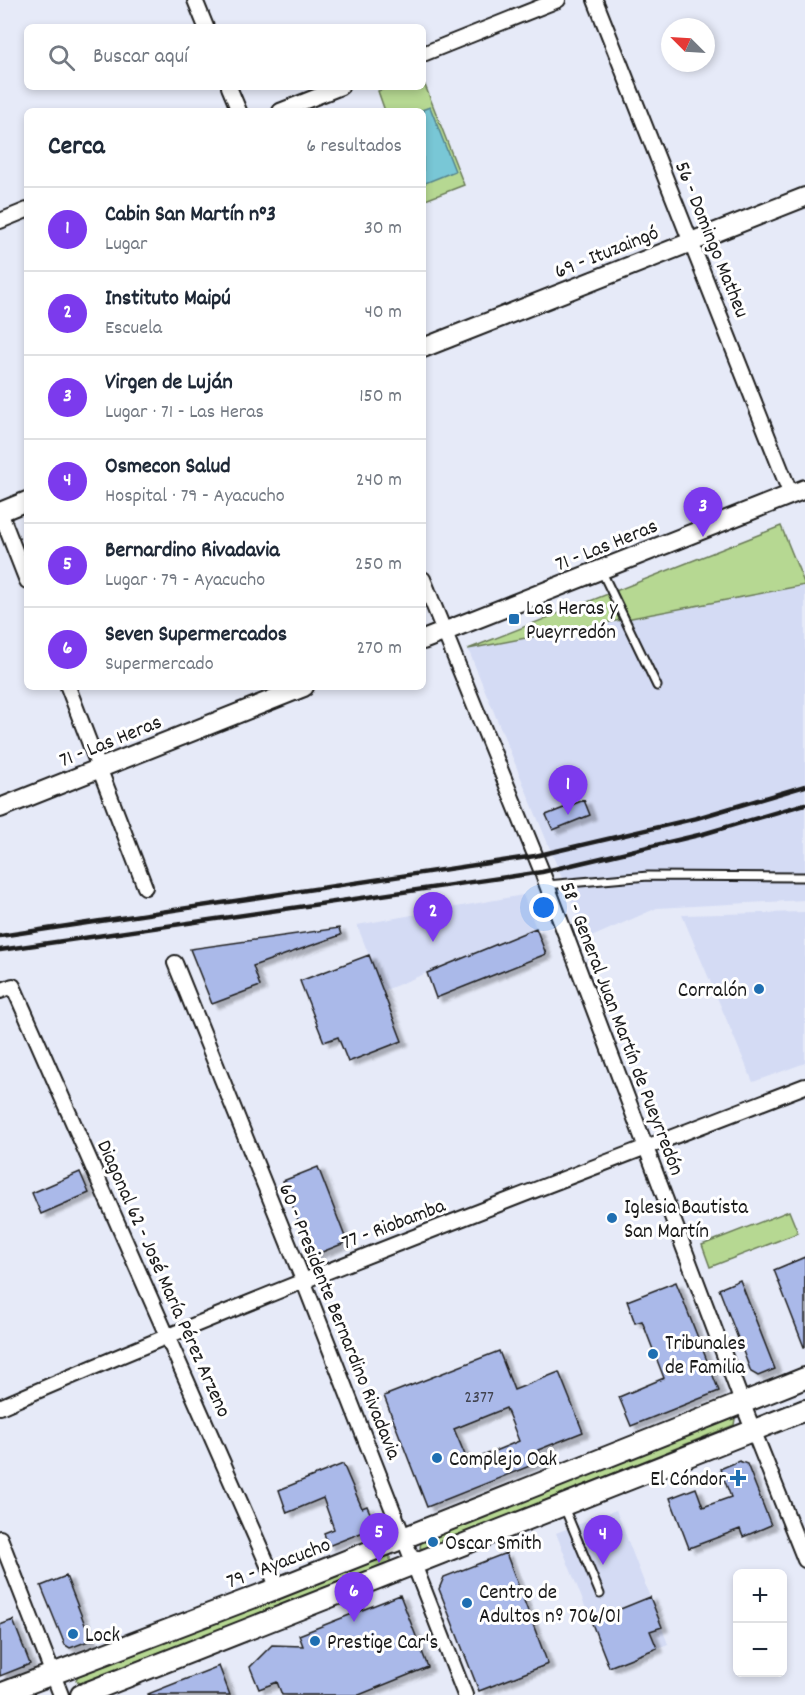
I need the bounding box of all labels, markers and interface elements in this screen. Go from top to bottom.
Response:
north arrow [661,18,715,72]
search box [24,24,426,90]
icon: search [45,41,78,74]
text: Buscar aquí [93,42,188,73]
text: Cerca [48,129,105,166]
text: 6 resultados [306,133,402,161]
street label: 56 - Domingo Matheu [665,157,755,323]
text: Cabin San Martín n°3 [105,200,276,231]
text: 1 [65,215,70,243]
text: 30 m [364,215,402,243]
street label: 69 - Ituzaingó [551,219,664,288]
text: Lugar [105,231,147,259]
text: Instituto Maipú [105,284,231,315]
text: 2 [63,299,72,327]
text: 40 m [364,299,402,327]
text: Escuela [105,315,162,343]
text: Virgen de Luján [105,368,233,399]
text: 3 [63,383,72,411]
text: 150 m [359,383,402,411]
text: Lugar · 71 - Las Heras [105,399,264,427]
text: Osmecon Salud [105,452,231,483]
text: 4 [63,467,72,495]
text: 240 m [356,467,402,495]
text: Hospital · 79 - Ayacucho [105,483,285,511]
pin: 3 [684,488,722,537]
street label: 71 - Las Heras [551,513,663,581]
text: Bernardino Rivadavia [105,536,280,567]
text: 5 [63,551,72,579]
text: 250 m [355,551,402,579]
text: Lugar · 79 - Ayacucho [105,567,265,595]
place label: Las Heras y Pueyrredón [526,595,618,649]
marker: Las Heras y Pueyrredón [507,612,521,626]
text: Seven Supermercados [105,620,287,651]
text: 6 [63,635,72,663]
text: 270 m [356,635,402,663]
text: Supermercado [105,651,214,679]
street label: 71 - Las Heras [55,709,167,777]
pin: 1 [548,766,588,815]
street label: 58 - General Juan Martín de Pueyrredón [550,878,690,1180]
pin: 2 [414,892,452,942]
your location [529,893,558,922]
place label: Corralón [678,977,747,1007]
marker: Corralón [752,982,766,996]
street label: Diagonal 62 - José María Pérez Arzeno [87,1136,237,1423]
street label: 60 - Presidente Bernardino Rivadavia [269,1180,408,1466]
street label: 77 - Riobamba [338,1192,451,1259]
place label: Iglesia Bautista San Martín [624,1194,749,1248]
marker: Iglesia Bautista San Martín [605,1211,619,1225]
place label: Tribunales de Familia [665,1330,746,1384]
marker: Tribunales de Familia [646,1347,660,1361]
house number: 2377 [464,1386,494,1411]
place label: Complejo Oak [449,1446,557,1476]
marker: Complejo Oak [430,1451,444,1465]
place label: El Cóndor [650,1466,726,1496]
marker: El Cóndor [731,1471,745,1485]
pin: 5 [360,1514,398,1563]
pin: 4 [584,1516,622,1565]
place label: Oscar Smith [445,1530,542,1560]
street label: 79 - Ayacucho [223,1531,335,1598]
marker: Oscar Smith [426,1535,440,1549]
map controls [733,1569,787,1677]
button: + [733,1569,787,1623]
pin: 6 [334,1572,374,1622]
place label: Centro de Adultos nº 706/01 [479,1579,621,1633]
marker: Centro de Adultos nº 706/01 [460,1596,474,1610]
place label: Lock [85,1622,120,1652]
button: − [733,1623,787,1677]
marker: Lock [66,1627,80,1641]
place label: Prestige Car's [327,1629,438,1659]
marker: Prestige Car's [308,1634,322,1648]

